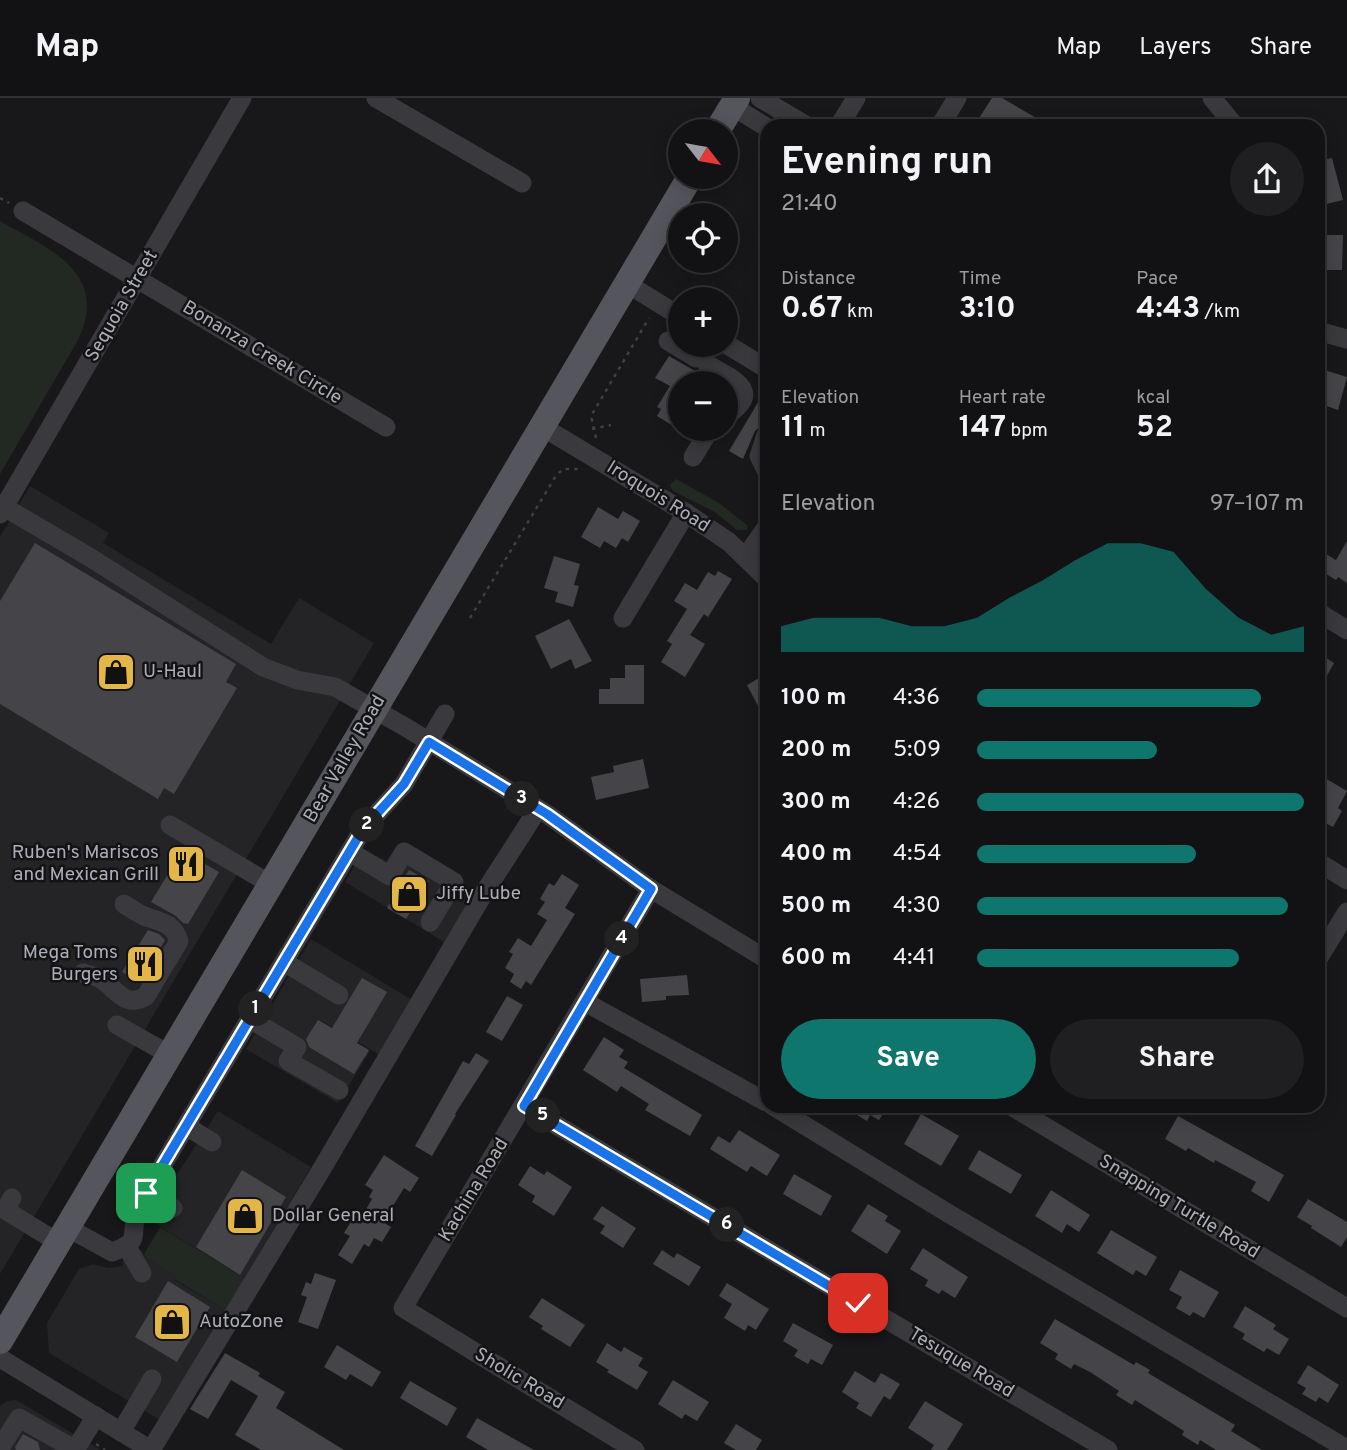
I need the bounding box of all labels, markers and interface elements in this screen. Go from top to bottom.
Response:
text: Map [35,27,99,69]
text: Map [1056,33,1101,63]
text: Layers [1139,33,1211,63]
text: Share [1249,33,1312,63]
north arrow [668,119,738,189]
map controls [668,119,738,441]
text: Evening run [781,139,993,188]
button: share [1230,142,1304,216]
text: 21:40 [781,190,838,219]
button: locate [668,203,738,273]
street label: Sequoia Street [80,246,164,366]
text: Distance [781,267,856,291]
text: Time [959,267,1001,291]
text: Pace [1136,267,1178,291]
button: + [668,287,738,357]
text: 0.67 [781,291,843,328]
text: 3:10 [959,291,1016,328]
text: 4:43 [1136,291,1200,328]
street label: Bonanza Creek Circle [178,296,346,410]
text: km [843,300,873,324]
text: /km [1200,300,1240,324]
button: − [668,371,738,441]
text: Elevation [781,386,859,410]
text: Heart rate [959,386,1046,410]
text: kcal [1136,386,1170,410]
text: 11 [781,410,805,447]
text: 147 [959,410,1006,447]
text: 52 [1136,410,1173,447]
text: m [805,419,826,443]
text: bpm [1006,419,1048,443]
street label: Iroquois Road [602,456,714,538]
text: Elevation [781,490,876,519]
text: 97–107 m [1210,490,1304,519]
shop icon: U-Haul [95,651,137,693]
place label: U-Haul [143,660,202,684]
text: 100 m [781,684,846,713]
text: 4:36 [893,684,940,713]
street label: Bear Valley Road [299,691,391,827]
text: 200 m [781,736,851,765]
text: 5:09 [893,736,941,765]
pin: 3 [504,782,540,816]
text: 3 [516,786,527,810]
text: 300 m [781,788,851,817]
text: 4:26 [893,788,940,817]
pin: 2 [350,808,384,842]
text: 2 [361,812,372,836]
text: 400 m [781,840,852,869]
text: 4:54 [893,840,941,869]
place label: Ruben's Mariscos and Mexican Grill [12,841,159,887]
restaurant icon: Ruben's Mariscos and Mexican Grill [165,843,207,885]
shop icon: Jiffy Lube [388,873,430,915]
place label: Jiffy Lube [436,882,521,906]
text: 500 m [781,892,851,921]
text: 4:30 [893,892,941,921]
pin: 4 [604,922,640,956]
text: 4 [615,926,628,950]
place label: Mega Toms Burgers [23,941,118,987]
restaurant icon: Mega Toms Burgers [124,943,166,985]
text: 600 m [781,944,851,973]
text: 4:41 [893,944,935,973]
pin: 1 [238,992,274,1026]
text: 1 [252,996,259,1020]
button: Save [781,1019,1036,1099]
button: Share [1050,1019,1304,1099]
pin: 5 [526,1098,560,1134]
text: 5 [537,1103,548,1127]
street label: Kachina Road [434,1134,514,1246]
street label: Snapping Turtle Road [1094,1150,1264,1264]
pin [116,1163,176,1223]
icon: arrive [127,1174,165,1212]
shop icon: Dollar General [224,1195,266,1237]
place label: Dollar General [272,1204,394,1228]
pin: 6 [710,1208,744,1242]
text: 6 [721,1212,732,1236]
pin [828,1273,888,1333]
icon: check [839,1284,877,1322]
shop icon: AutoZone [151,1301,193,1343]
place label: AutoZone [199,1310,283,1334]
street label: Tesuque Road [904,1322,1018,1404]
street label: Sholic Road [470,1343,568,1415]

